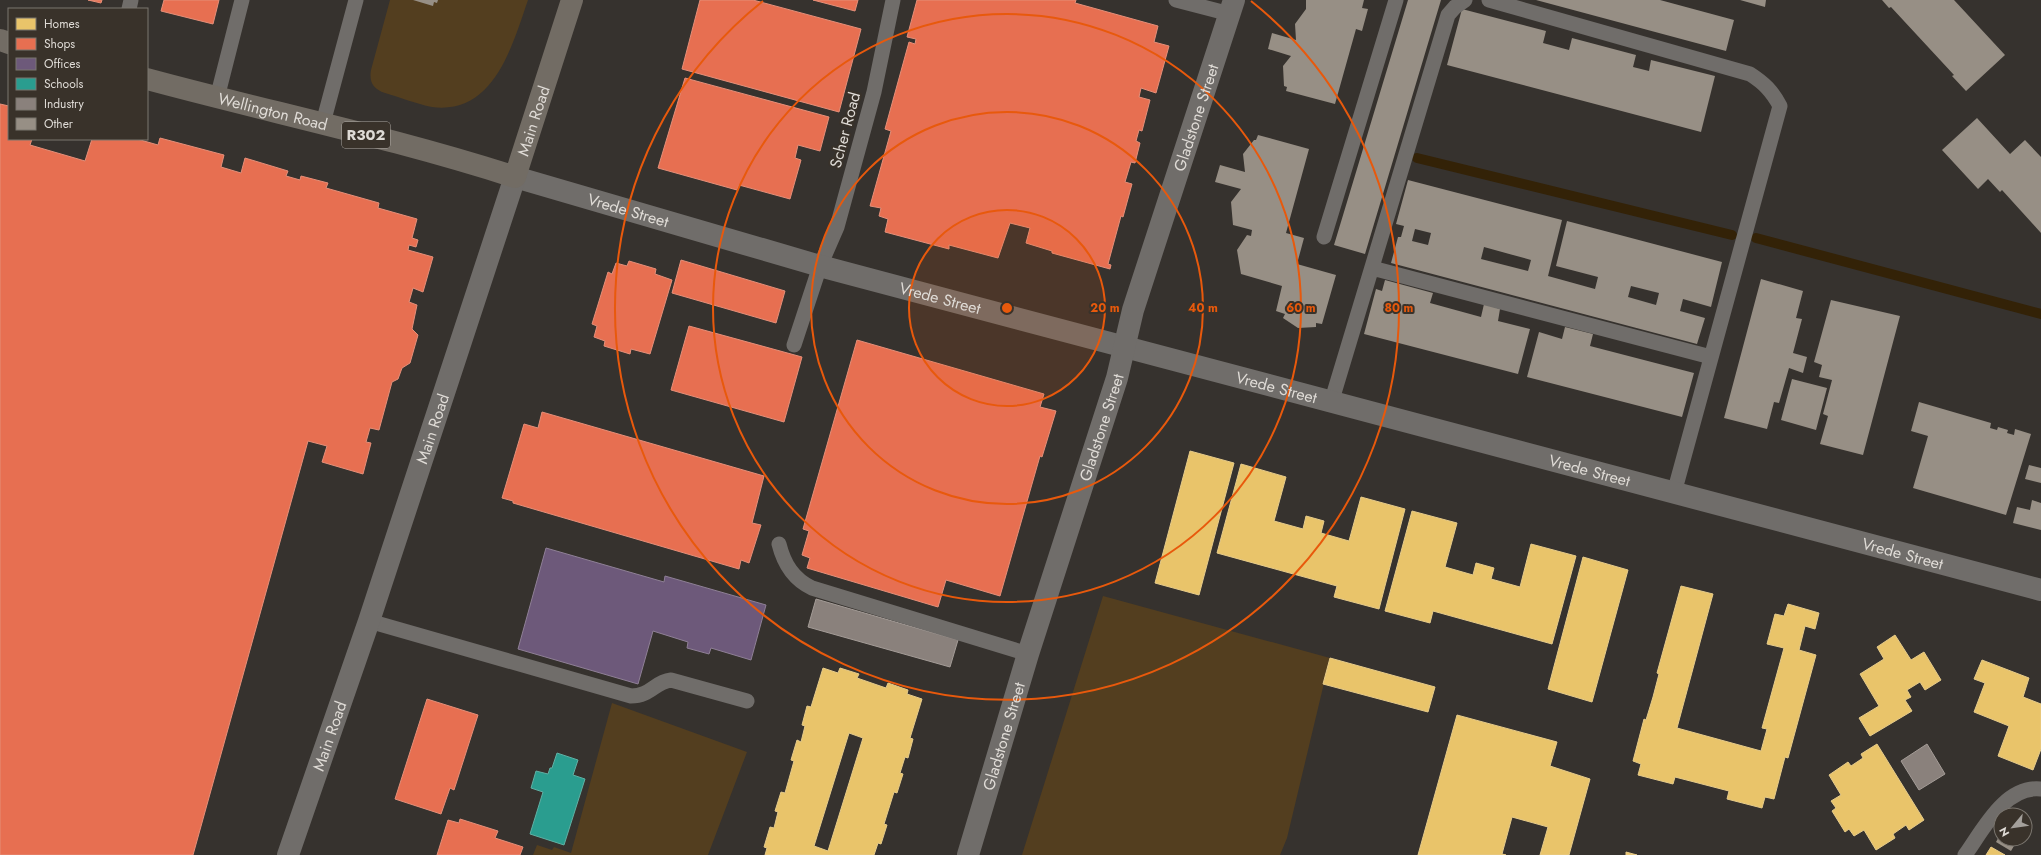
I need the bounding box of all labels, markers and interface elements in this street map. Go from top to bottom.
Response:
legend [8,8,148,140]
text: Homes [44,15,80,33]
text: Shops [44,35,75,53]
text: Offices [44,55,80,73]
street label: Gladstone Street [1167,61,1224,174]
text: Schools [44,75,83,93]
street label: Main Road [511,83,555,159]
street label: Wellington Road [216,86,330,136]
street label: Scher Road [824,89,866,171]
text: Industry [44,95,85,113]
text: Other [44,115,74,133]
road number: R302 [342,122,390,148]
street label: Vrede Street [585,187,672,233]
street label: Vrede Street [897,276,984,320]
text: 20 m [1090,299,1120,317]
text: 40 m [1188,299,1218,317]
text: 60 m [1286,299,1316,317]
text: 80 m [1385,299,1414,317]
centre of rings [1000,301,1014,315]
street label: Vrede Street [1233,365,1320,409]
street label: Gladstone Street [1073,371,1129,484]
street label: Main Road [410,391,454,467]
street label: Vrede Street [1546,448,1633,492]
street label: Vrede Street [1860,532,1946,575]
street label: Gladstone Street [976,679,1031,793]
street label: Main Road [306,698,352,774]
north arrow [1993,807,2033,847]
text: N [1995,824,2013,840]

